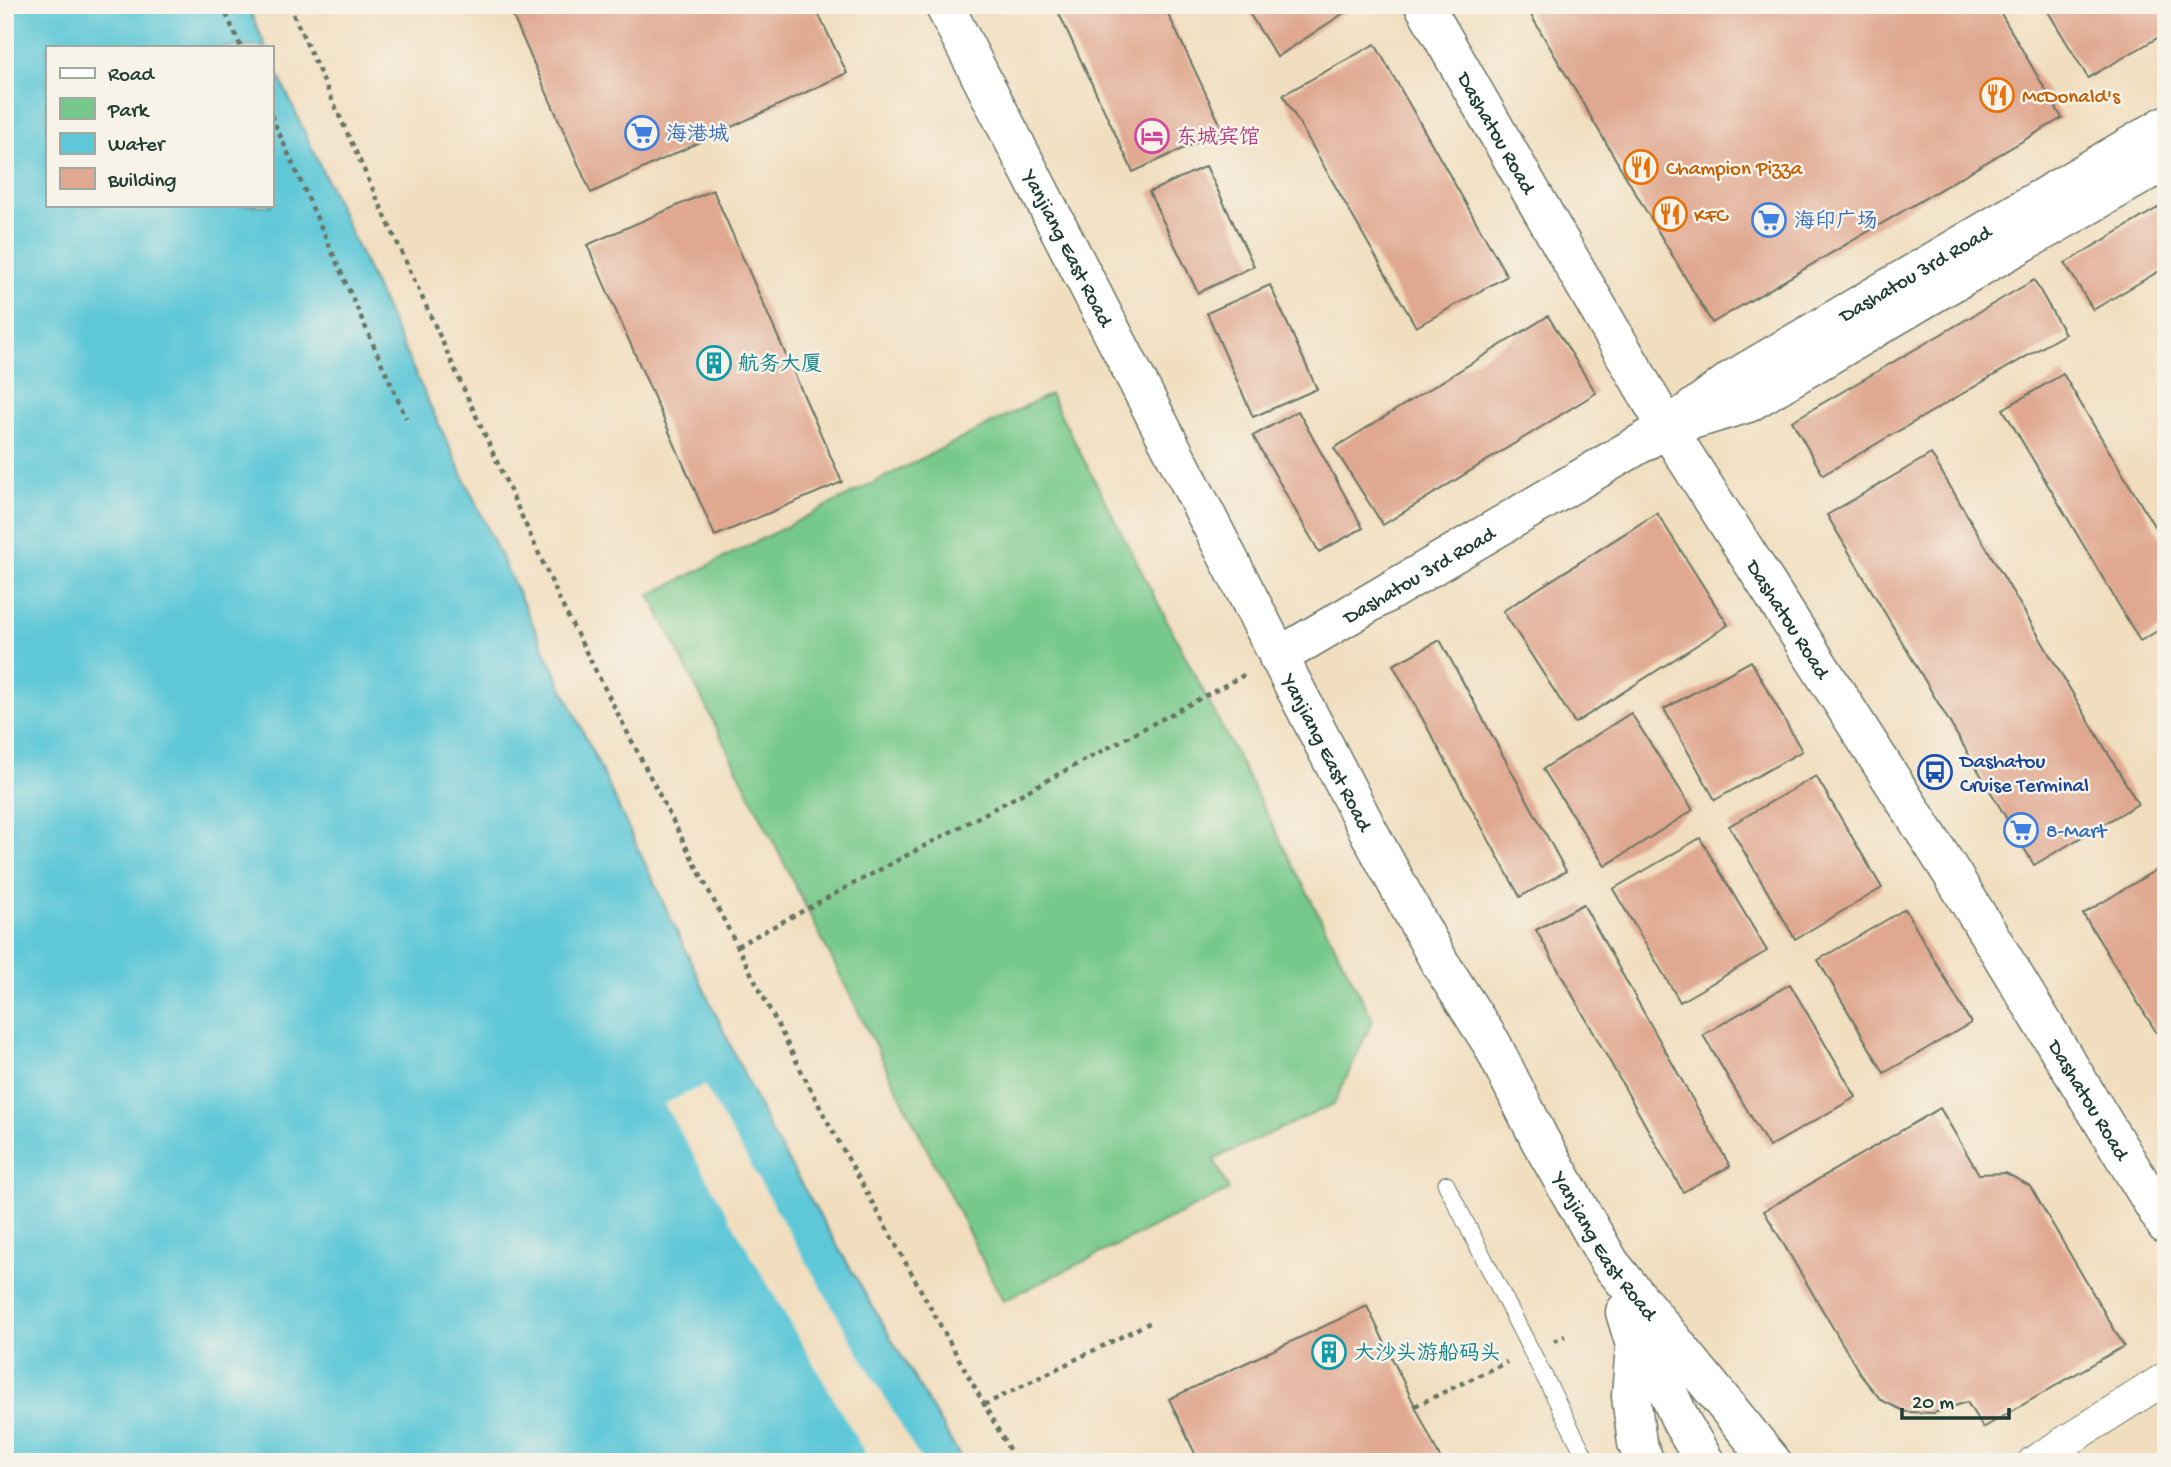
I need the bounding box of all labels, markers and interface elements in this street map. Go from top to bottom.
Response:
legend [46,46,273,206]
text: Road [108,64,156,89]
street label: Dashatou Road [1448,67,1540,201]
restaurant icon: McDonald's [1978,76,2016,114]
place label: McDonald's [2022,86,2121,111]
text: Park [107,100,151,125]
supermarket icon: 海港城 [623,114,661,152]
hotel icon: 东城宾馆 [1133,117,1171,155]
place label: 海港城 [666,122,729,149]
place label: 东城宾馆 [1176,125,1260,152]
text: Water [108,134,166,159]
restaurant icon: Champion Pizza [1622,148,1660,186]
place label: Champion Pizza [1666,158,1804,183]
street label: Yanjiang East Road [1014,165,1117,333]
text: Building [107,170,177,195]
restaurant icon: KFC [1651,195,1689,233]
supermarket icon: 海印广场 [1750,201,1788,239]
place label: KFC [1694,205,1729,230]
place label: 海印广场 [1794,209,1878,236]
street label: Dashatou 3rd Road [1834,221,1998,331]
building icon: 航务大厦 [695,344,733,382]
place label: 航务大厦 [738,352,822,379]
street label: Dashatou 3rd Road [1338,522,1502,633]
street label: Dashatou Road [1738,555,1834,686]
street label: Yanjiang East Road [1273,669,1376,838]
place label: Dashatou Cruise Terminal [1958,751,2089,800]
bus stop icon: Dashatou Cruise Terminal [1916,753,1954,791]
supermarket icon: 8-Mart [2002,811,2040,849]
place label: 8-Mart [2046,821,2109,846]
street label: Dashatou Road [2039,1035,2133,1167]
street label: Yanjiang East Road [1544,1167,1662,1328]
building icon: 大沙头游船码头 [1310,1333,1348,1371]
place label: 大沙头游船码头 [1354,1341,1501,1368]
scale bar [1902,1376,2008,1420]
text: 20 m [1912,1392,1954,1417]

